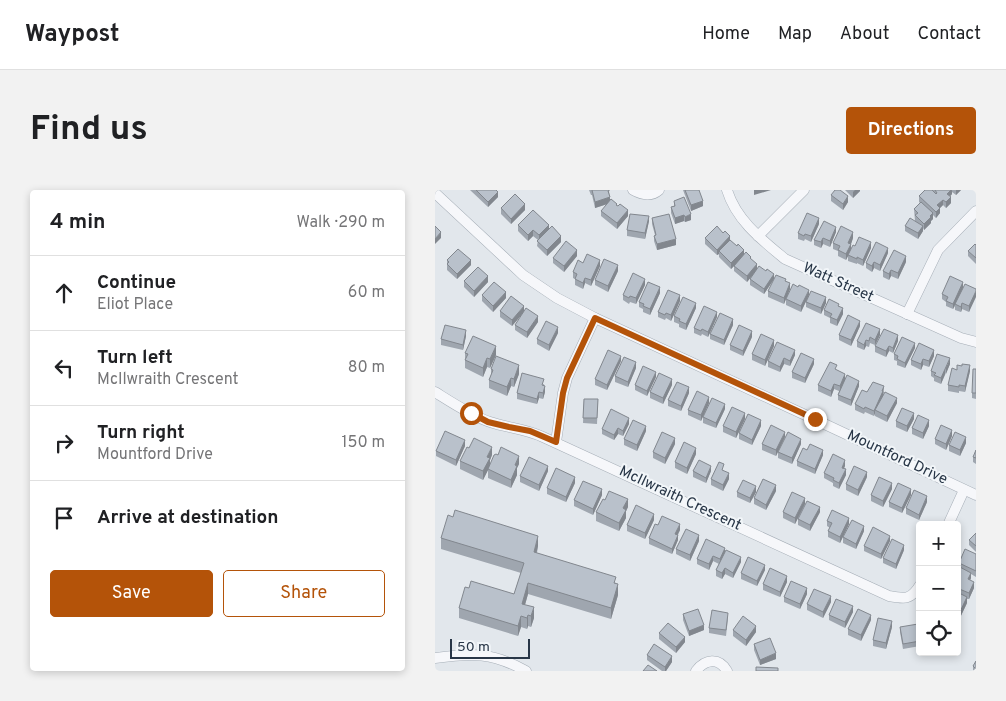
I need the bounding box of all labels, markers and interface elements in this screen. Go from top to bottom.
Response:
text: Waypost [25,20,119,50]
text: Home [702,23,750,46]
text: Map [778,23,812,46]
text: About [840,23,889,46]
text: Contact [917,23,981,46]
button: Directions [846,107,976,154]
text: Find us [30,108,148,152]
text: 4 min [50,209,106,236]
text: Walk · 290 m [297,213,385,233]
street label: Watt Street [799,259,877,307]
text: Continue [97,271,176,295]
icon: ahead [50,279,78,307]
text: 60 m [348,283,385,303]
text: Eliot Place [97,295,173,315]
text: Turn left [97,346,173,370]
icon: left [50,354,78,382]
text: 80 m [348,358,385,378]
text: McIlwraith Crescent [97,370,239,390]
route start [460,402,483,425]
route end [804,408,827,431]
text: Turn right [97,421,185,445]
street label: Mountford Drive [844,426,950,490]
icon: right [50,429,78,457]
text: 150 m [342,433,385,453]
text: Mountford Drive [97,445,213,465]
street label: McIlwraith Crescent [616,462,744,536]
icon: arrive [50,504,78,532]
text: Arrive at destination [97,506,278,530]
map controls [916,521,961,656]
button: + [916,521,961,566]
button: − [916,566,961,611]
button: Save [50,570,213,617]
button: Share [223,570,385,617]
button: locate [916,611,961,656]
scale bar [450,636,530,659]
text: 50 m [457,639,490,656]

